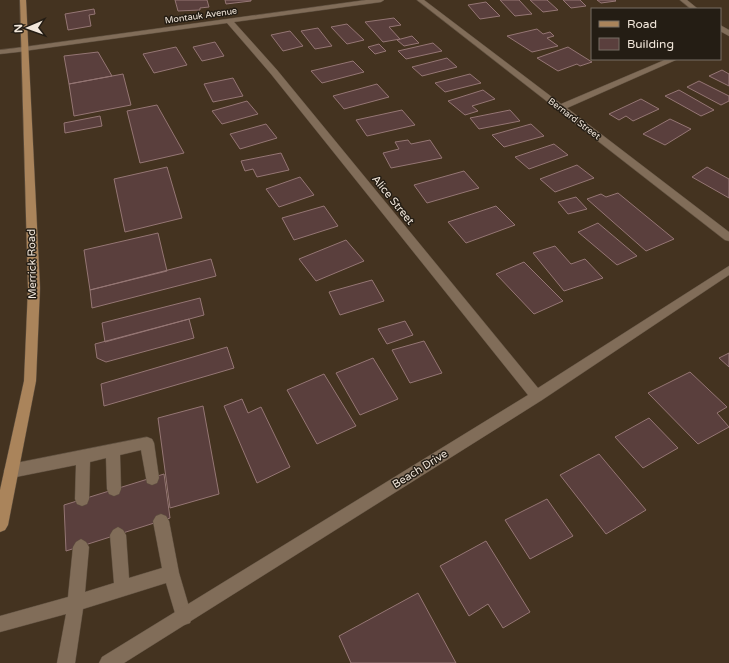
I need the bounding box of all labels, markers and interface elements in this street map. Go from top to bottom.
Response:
street label: Montauk Avenue [164,5,238,27]
north arrow [8,8,48,48]
legend [591,8,721,60]
text: Road [627,17,657,31]
text: N [12,24,25,33]
text: Building [627,37,674,51]
street label: Bernard Street [546,96,603,142]
street label: Alice Street [369,173,417,227]
street label: Merrick Road [25,229,39,299]
street label: Beach Drive [390,447,450,491]

